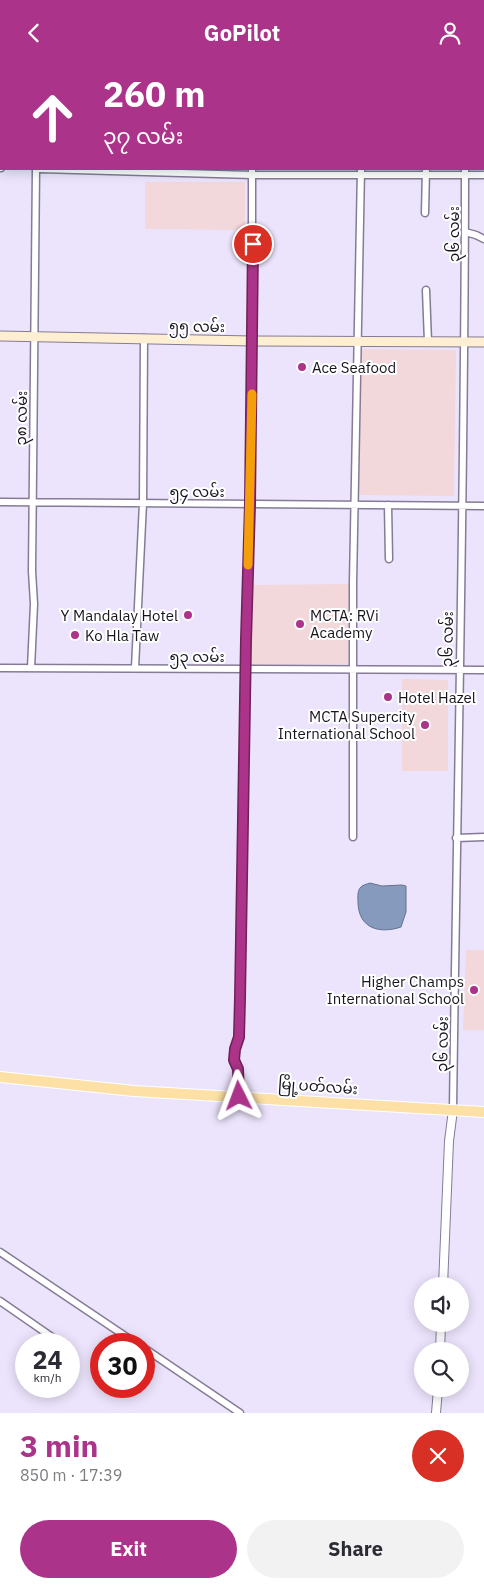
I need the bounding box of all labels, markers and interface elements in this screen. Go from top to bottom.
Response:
text: GoPilot [204,18,280,47]
icon: back [20,19,48,47]
icon: person [436,19,464,47]
text: 260 m [103,71,206,117]
icon: ahead [20,85,85,150]
text: ၃၇ လမ်း [103,121,183,150]
street label: ၃၆ လမ်း [444,206,466,262]
pin [232,223,274,265]
icon: arrive [239,230,267,258]
street label: ၅၅ လမ်း [169,316,225,339]
place label: Ace Seafood [312,358,396,377]
marker: Ace Seafood [296,361,308,373]
street label: ၃၈ လမ်း [11,390,34,446]
street label: ၅၄ လမ်း [169,482,225,504]
place label: Y Mandalay Hotel [61,606,178,625]
place label: MCTA: RVi Academy [310,606,379,642]
marker: Y Mandalay Hotel [182,609,194,621]
street label: ၃၆ လမ်း [437,611,460,667]
marker: MCTA: RVi Academy [294,618,306,630]
place label: Ko Hla Taw [85,626,160,645]
marker: Ko Hla Taw [69,629,81,641]
street label: ၅၃ လမ်း [169,647,225,669]
place label: Hotel Hazel [398,688,476,707]
marker: Hotel Hazel [382,691,394,703]
place label: MCTA Supercity International School [278,707,416,743]
marker: MCTA Supercity International School [419,719,431,731]
place label: Higher Champs International School [327,972,464,1008]
marker: Higher Champs International School [468,984,480,996]
street label: ၃၆ လမ်း [432,1016,455,1072]
position arrow [212,1069,264,1121]
street label: မြို့ပတ်လမ်း [277,1074,358,1101]
map controls [414,1277,469,1397]
button: sound [414,1277,469,1332]
speed limit sign: 30 [90,1333,155,1398]
button: search [414,1342,469,1397]
text: 24 [32,1343,63,1376]
text: km/h [33,1370,62,1385]
text: 3 min [20,1426,98,1465]
button: close [412,1430,464,1482]
text: 850 m · 17:39 [20,1465,122,1485]
button: Exit [20,1520,237,1578]
button: Share [247,1520,464,1578]

